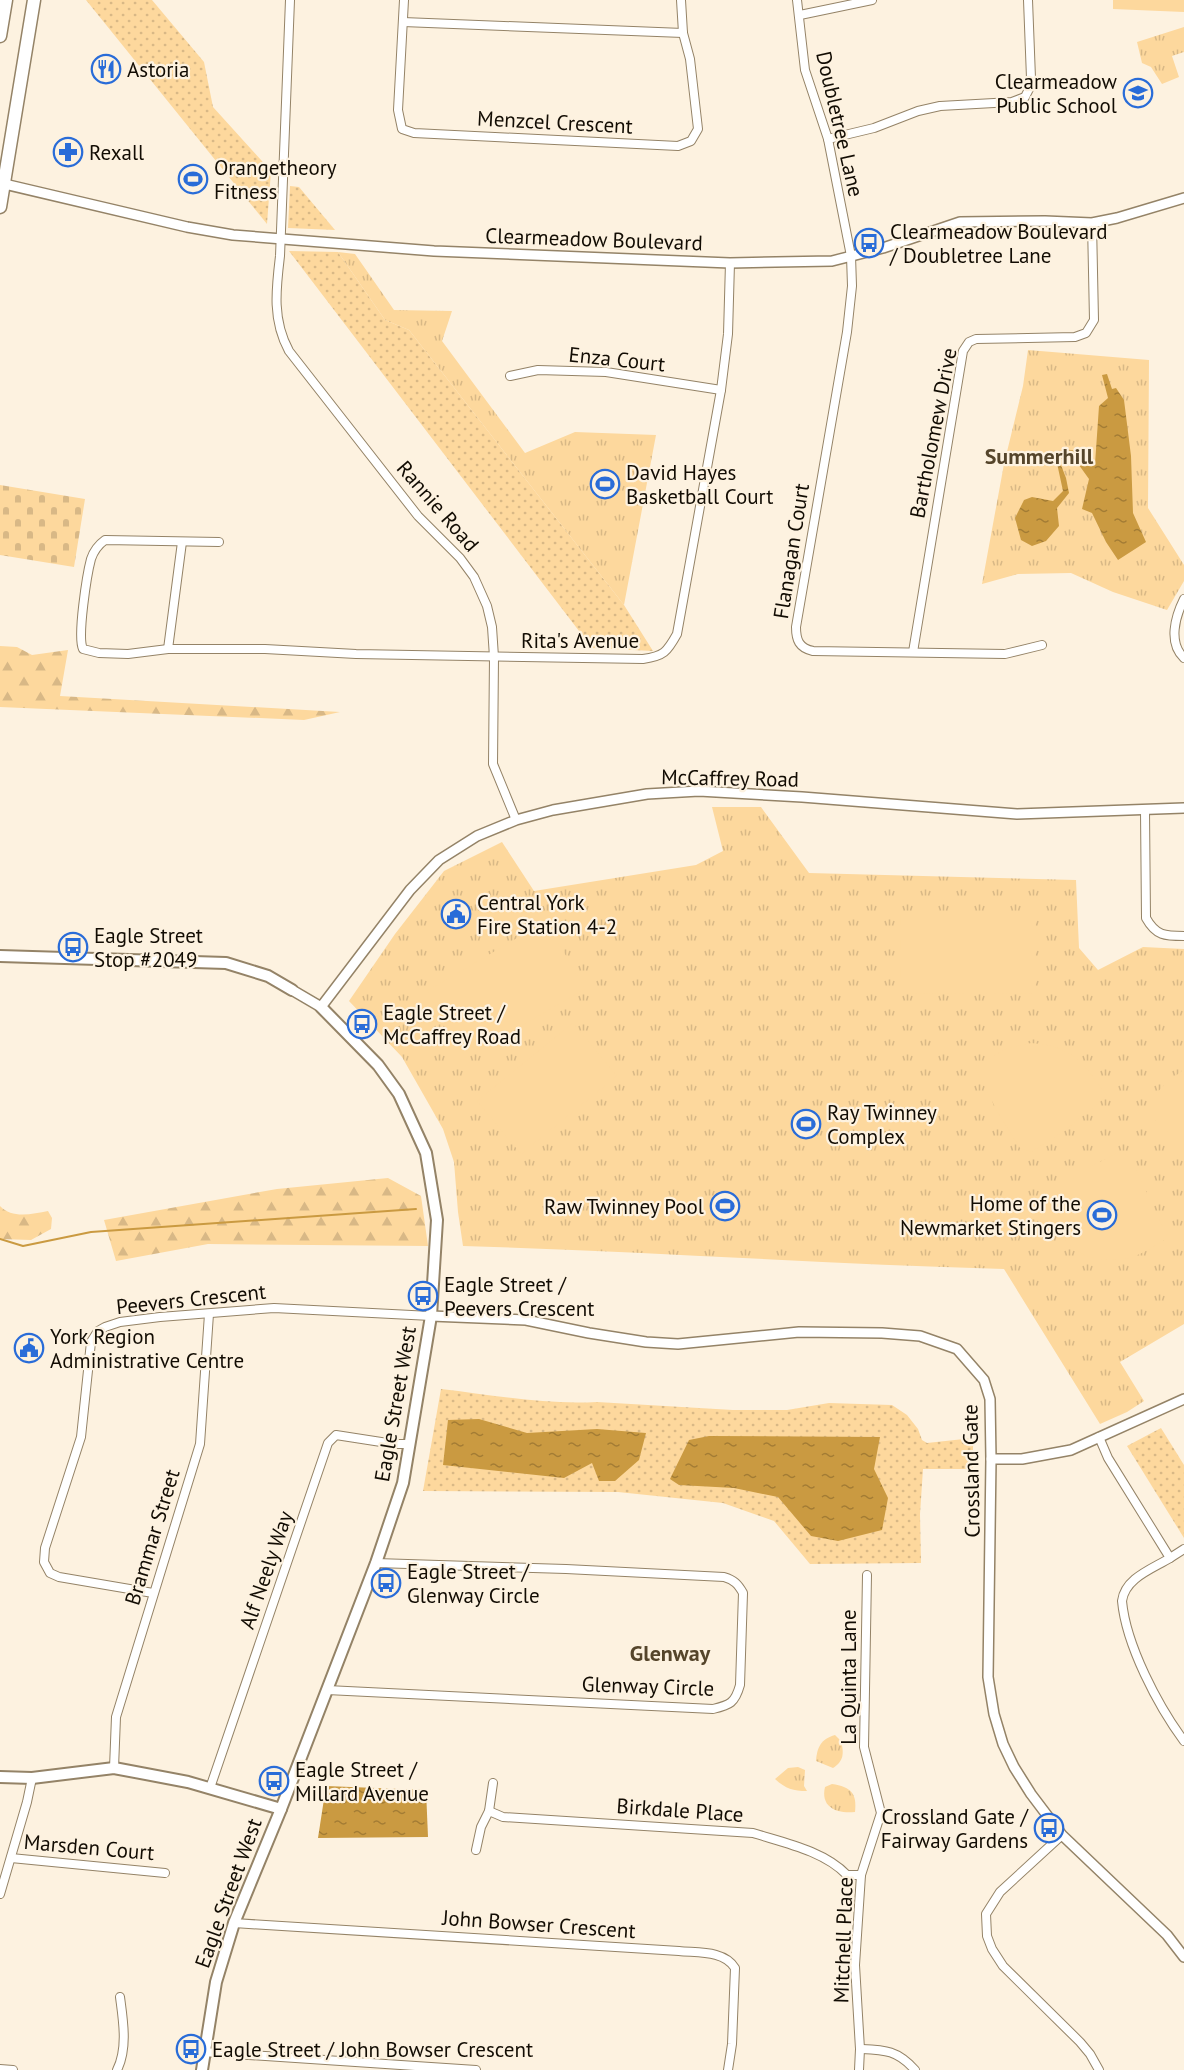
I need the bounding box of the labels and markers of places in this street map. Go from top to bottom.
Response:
restaurant icon: Astoria [90,53,122,85]
place label: Astoria [127,56,189,83]
place label: Clearmeadow Public School [995,68,1118,119]
school or university icon: Clearmeadow Public School [1122,77,1154,109]
pharmacy icon: Rexall [52,136,84,168]
place label: Rexall [89,139,144,166]
place label: Orangetheory Fitness [214,154,337,205]
sports icon: Orangetheory Fitness [177,163,209,195]
place label: Clearmeadow Boulevard / Doubletree Lane [889,218,1108,269]
bus stop icon: Clearmeadow Boulevard / Doubletree Lane [853,227,885,259]
place label: David Hayes Basketball Court [626,459,773,510]
sports icon: David Hayes Basketball Court [589,468,621,500]
place label: Central York Fire Station 4-2 [477,889,617,940]
public building icon: Central York Fire Station 4-2 [440,898,472,930]
place label: Eagle Street Stop #2049 [94,922,203,973]
bus stop icon: Eagle Street Stop #2049 [57,931,89,963]
place label: Eagle Street / McCaffrey Road [383,999,521,1050]
bus stop icon: Eagle Street / McCaffrey Road [346,1008,378,1040]
place label: Ray Twinney Complex [827,1099,937,1150]
sports icon: Ray Twinney Complex [790,1108,822,1140]
sports icon: Raw Twinney Pool [709,1190,741,1222]
place label: Home of the Newmarket Stingers [900,1190,1081,1241]
place label: Raw Twinney Pool [544,1193,704,1220]
sports icon: Home of the Newmarket Stingers [1086,1199,1118,1231]
place label: Eagle Street / Peevers Crescent [444,1271,594,1322]
bus stop icon: Eagle Street / Peevers Crescent [407,1280,439,1312]
place label: York Region Administrative Centre [50,1323,244,1374]
public building icon: York Region Administrative Centre [13,1332,45,1364]
place label: Eagle Street / Glenway Circle [407,1558,540,1609]
bus stop icon: Eagle Street / Glenway Circle [370,1567,402,1599]
place label: Eagle Street / Millard Avenue [295,1756,429,1807]
bus stop icon: Eagle Street / Millard Avenue [258,1765,290,1797]
place label: Crossland Gate / Fairway Gardens [881,1803,1030,1854]
bus stop icon: Crossland Gate / Fairway Gardens [1033,1812,1065,1844]
bus stop icon: Eagle Street / John Bowser Crescent [175,2033,207,2065]
place label: Eagle Street / John Bowser Crescent [212,2036,533,2063]

